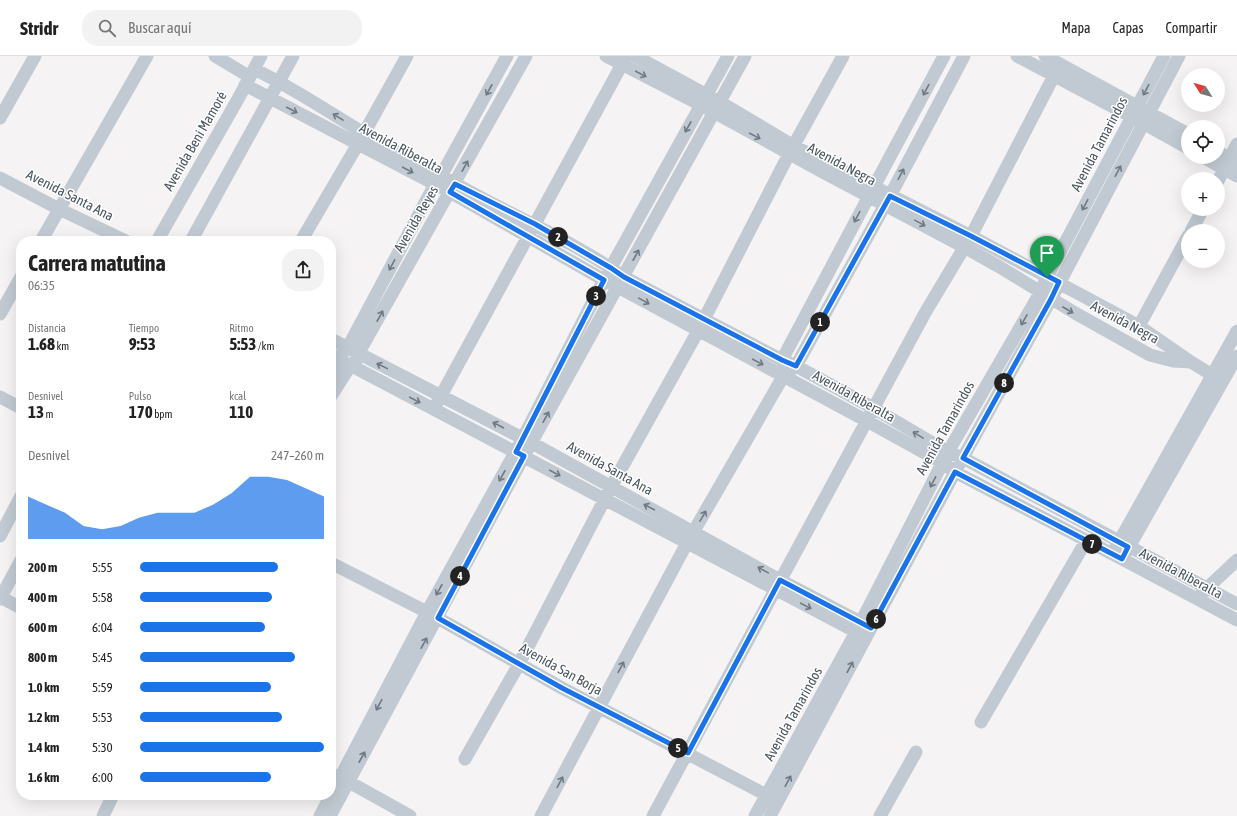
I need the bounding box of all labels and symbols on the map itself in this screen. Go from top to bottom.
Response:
north arrow [1181,68,1225,112]
one-way arrow [635,71,647,78]
one-way arrow [484,84,492,96]
one-way arrow [921,84,929,96]
one-way arrow [1141,84,1149,96]
street label: Avenida Beni Mamoré [160,89,230,193]
street label: Avenida Tamarindos [1067,94,1131,194]
one-way arrow [286,107,298,114]
one-way arrow [333,113,344,121]
street label: Avenida Riberalta [357,119,445,177]
one-way arrow [684,121,692,133]
one-way arrow [749,132,761,140]
street label: Avenida Negra [805,139,879,189]
one-way arrow [462,160,469,172]
one-way arrow [1115,165,1123,177]
street label: Avenida Santa Ana [24,166,116,224]
one-way arrow [401,166,413,174]
one-way arrow [898,169,905,181]
street label: Avenida Reyes [391,183,441,255]
one-way arrow [1081,199,1088,211]
one-way arrow [853,211,861,223]
one-way arrow [914,220,926,227]
pin: 2 [548,227,568,247]
pin [1030,236,1064,277]
one-way arrow [632,249,640,261]
one-way arrow [388,259,395,271]
pin: 3 [586,286,606,306]
one-way arrow [637,297,649,305]
street label: Avenida Negra [1088,297,1162,347]
one-way arrow [1062,306,1074,314]
one-way arrow [376,310,384,322]
pin: 1 [810,312,830,332]
one-way arrow [1020,314,1028,326]
one-way arrow [752,359,764,366]
one-way arrow [377,362,389,369]
street label: Avenida Riberalta [810,367,898,425]
pin: 8 [994,373,1014,393]
street label: Avenida Tamarindos [913,378,977,478]
one-way arrow [409,396,421,404]
one-way arrow [542,412,550,424]
one-way arrow [492,421,504,428]
one-way arrow [912,430,924,438]
street label: Avenida Santa Ana [564,438,656,498]
one-way arrow [549,469,561,477]
one-way arrow [498,470,505,482]
one-way arrow [929,476,936,488]
one-way arrow [643,503,655,511]
one-way arrow [699,510,707,522]
pin: 7 [1082,534,1102,554]
street label: Avenida Riberalta [1137,544,1225,602]
pin: 4 [450,566,470,586]
one-way arrow [757,566,769,574]
one-way arrow [435,584,443,596]
one-way arrow [800,602,812,610]
pin: 6 [866,609,886,629]
one-way arrow [421,637,429,649]
street label: Avenida San Borja [517,640,605,698]
one-way arrow [618,661,625,673]
one-way arrow [847,661,855,673]
street label: Avenida Tamarindos [761,664,825,764]
one-way arrow [374,699,382,711]
pin: 5 [668,738,688,758]
one-way arrow [359,751,367,763]
one-way arrow [556,776,564,788]
one-way arrow [785,776,793,788]

